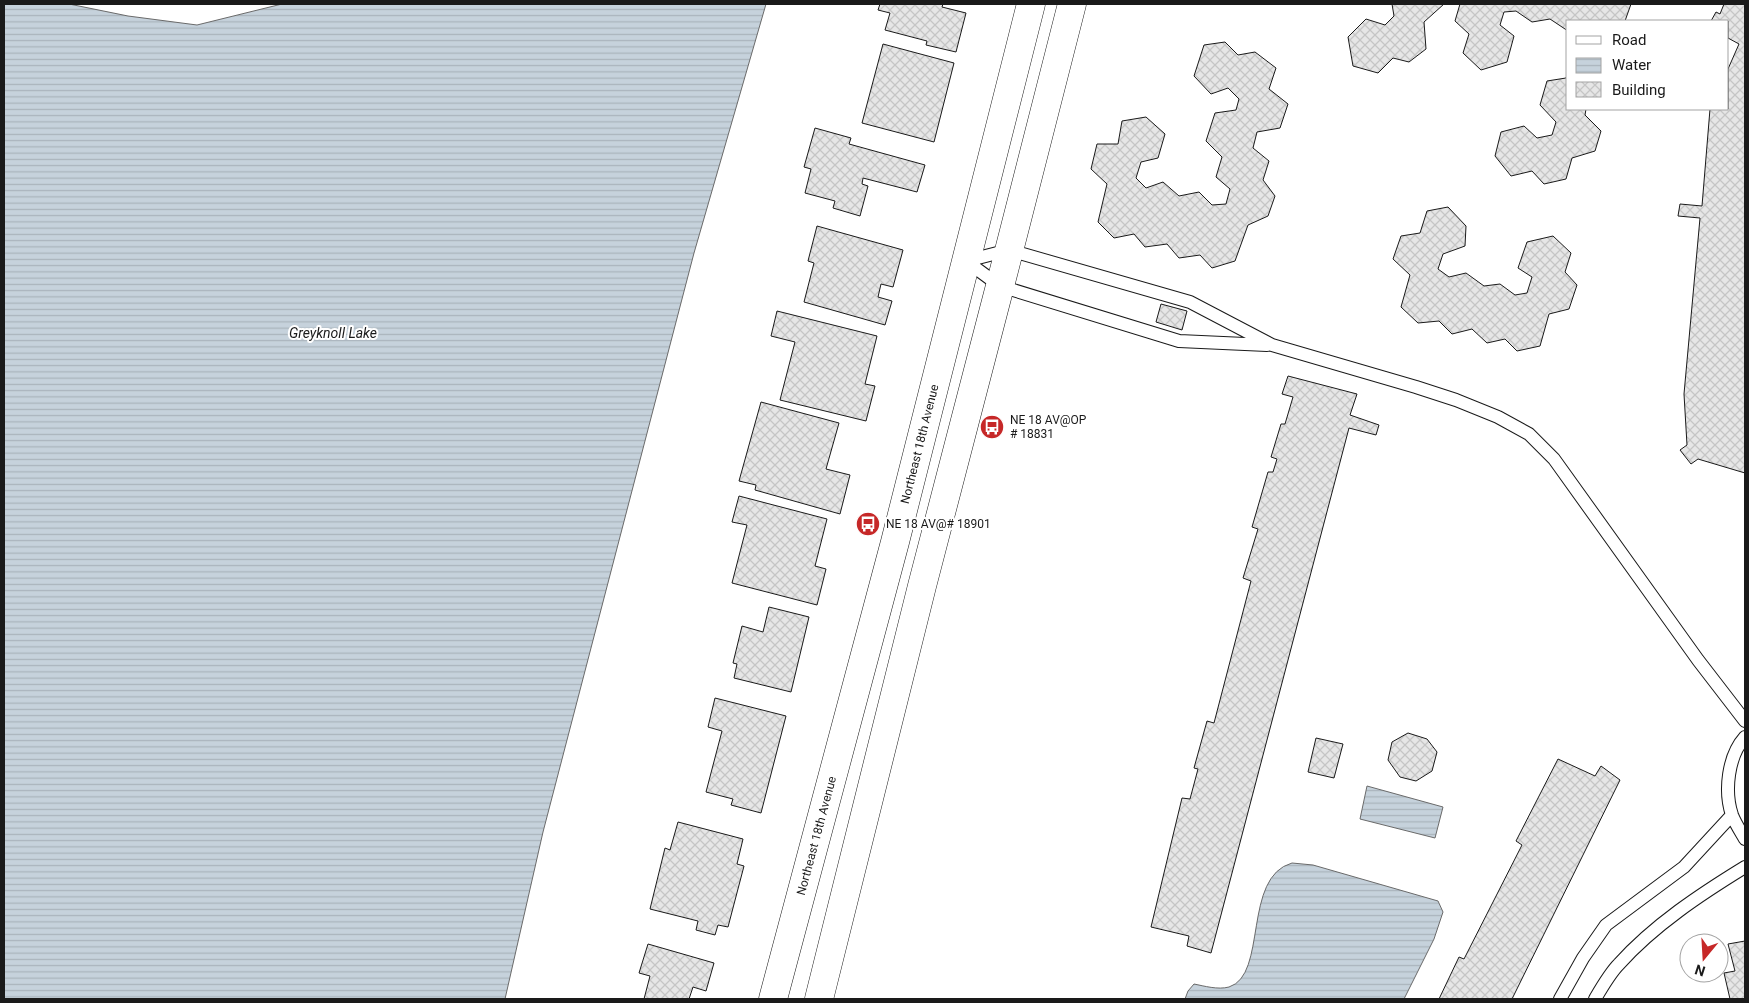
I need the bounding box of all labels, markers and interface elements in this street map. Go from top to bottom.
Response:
legend [1566,20,1729,110]
text: Road [1612,31,1646,49]
text: Water [1612,56,1651,74]
text: Building [1612,81,1666,99]
water label: Greyknoll Lake [289,325,377,341]
street label: Northeast 18th Avenue [898,383,942,505]
place label: NE 18 AV@OP # 18831 [1010,413,1087,441]
bus stop icon: NE 18 AV@OP # 18831 [979,414,1005,440]
bus stop icon: NE 18 AV@# 18901 [855,511,881,537]
place label: NE 18 AV@# 18901 [886,517,991,531]
street label: Northeast 18th Avenue [794,775,839,897]
north arrow [1679,933,1729,983]
text: N [1693,961,1707,980]

